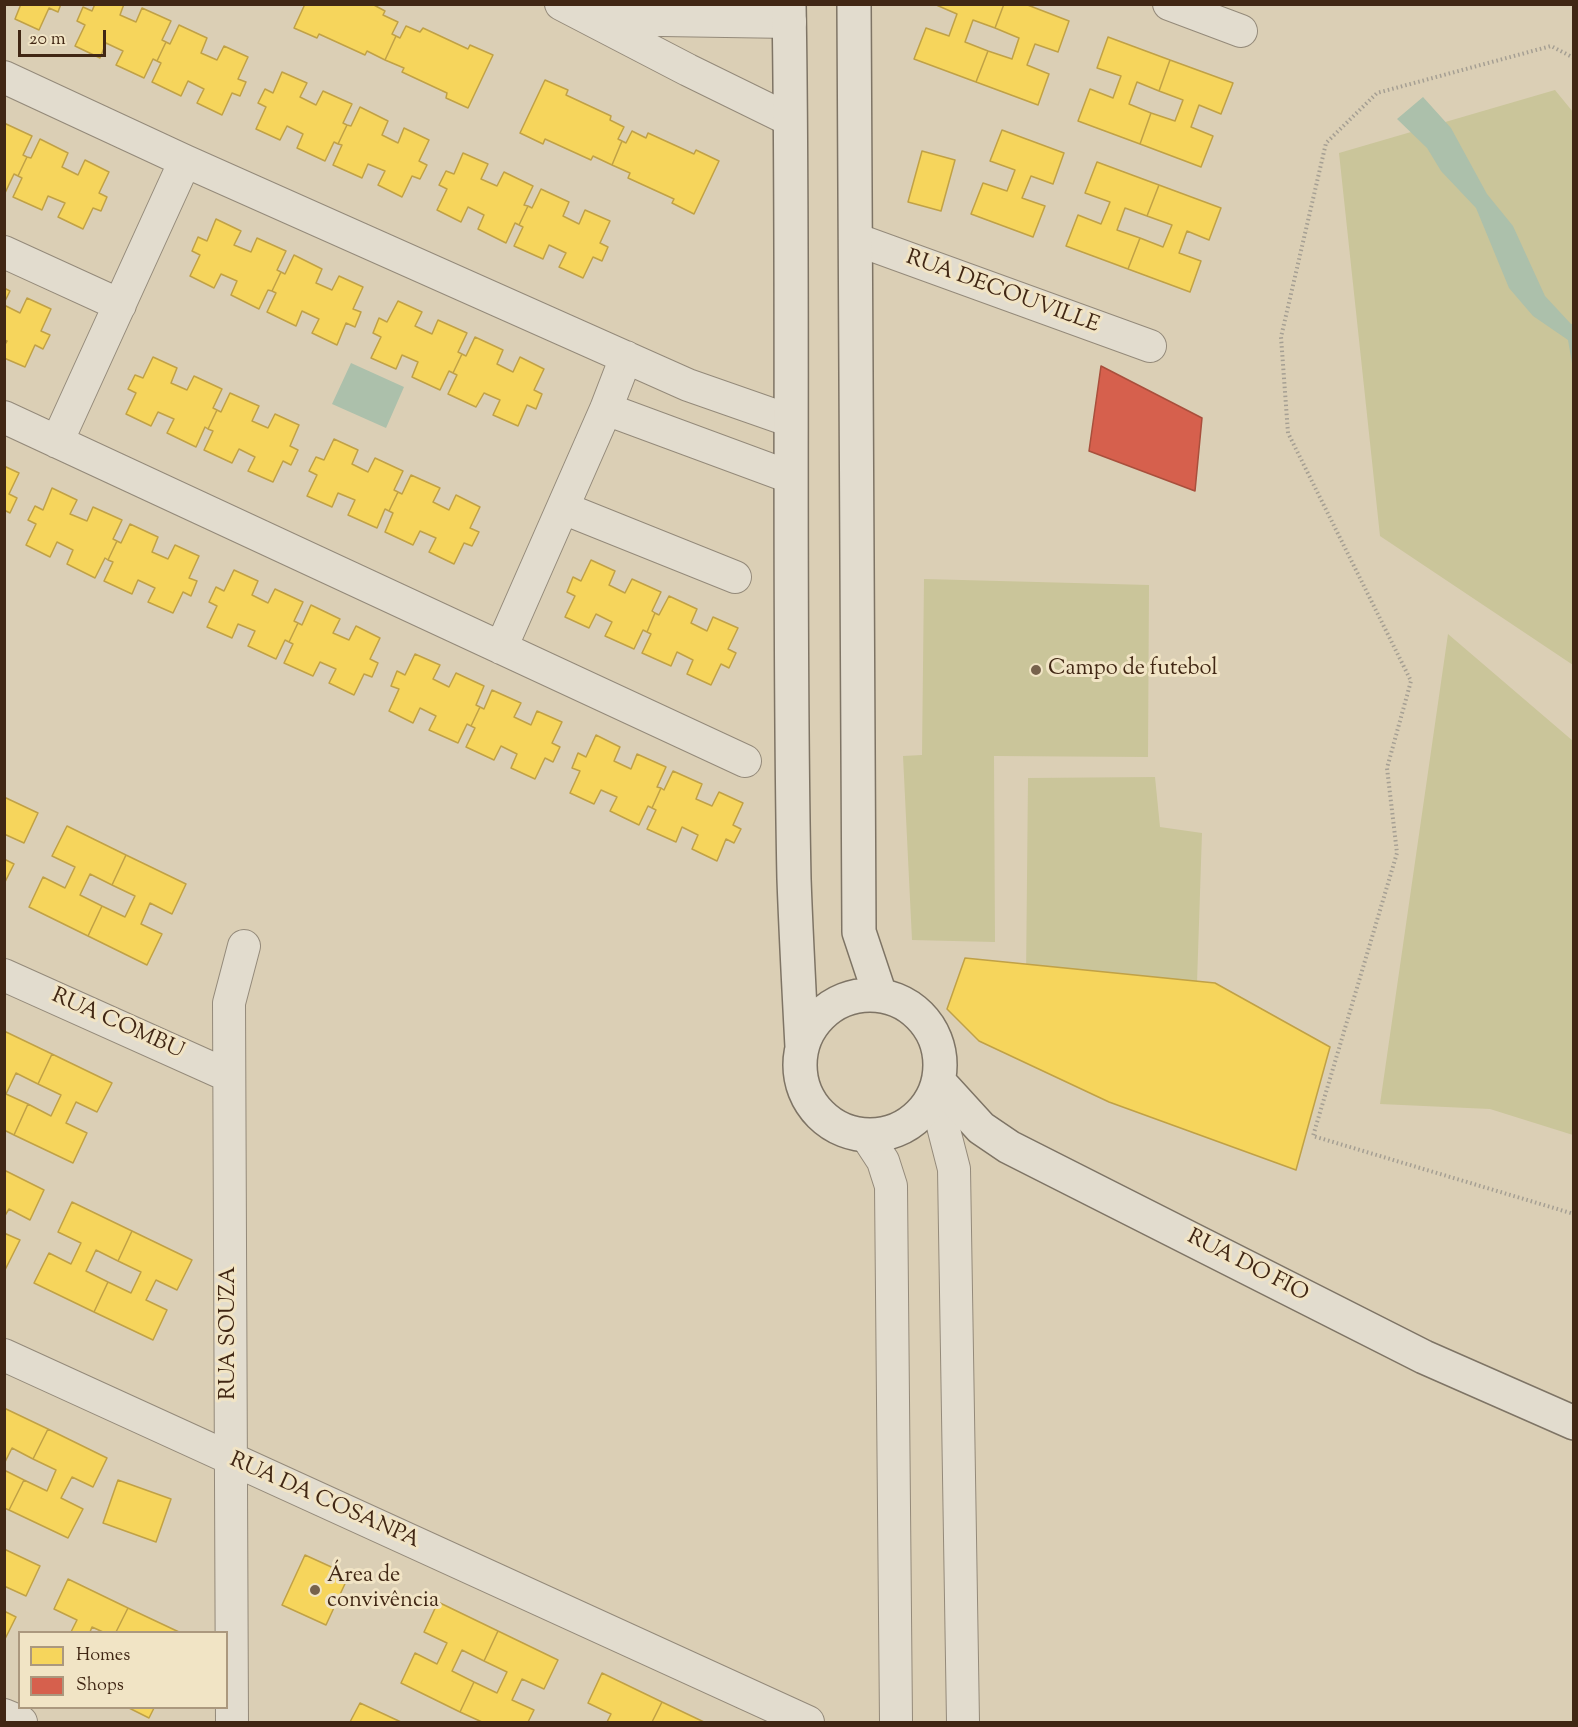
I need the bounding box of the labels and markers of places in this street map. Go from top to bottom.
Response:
place label: Campo de futebol [1048,657,1218,683]
marker: Campo de futebol [1029,663,1043,677]
place label: Área de convivência [327,1564,439,1616]
marker: Área de convivência [308,1583,322,1597]

